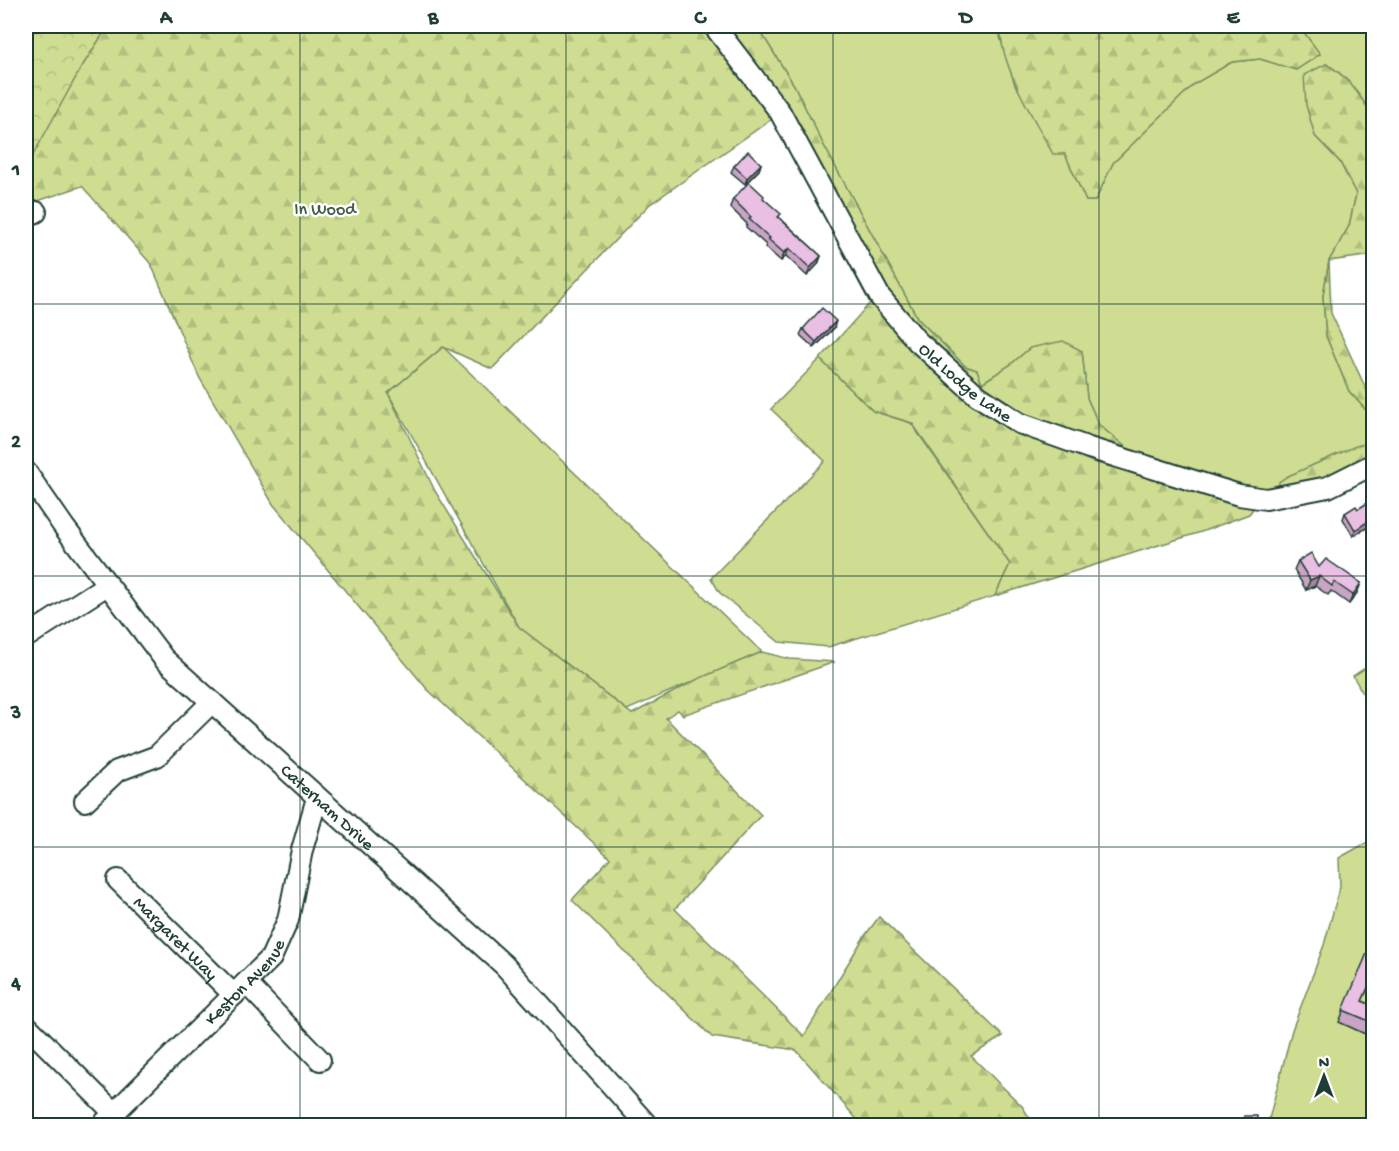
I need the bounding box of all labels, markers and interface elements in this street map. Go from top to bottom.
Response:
text: A [159,8,174,31]
text: B [427,8,439,31]
text: C [694,8,708,31]
text: D [957,8,973,31]
text: E [1227,8,1241,31]
text: 1 [11,160,20,183]
park label: In Wood [294,200,357,221]
street label: Old Lodge Lane [913,339,1016,429]
text: 2 [11,432,21,455]
text: 3 [10,703,21,726]
street label: Caterham Drive [275,761,378,856]
street label: Margaret Way [128,893,221,986]
street label: Keston Avenue [202,936,291,1030]
text: 4 [10,974,21,997]
north arrow [1294,1046,1354,1106]
text: N [1319,1055,1330,1074]

